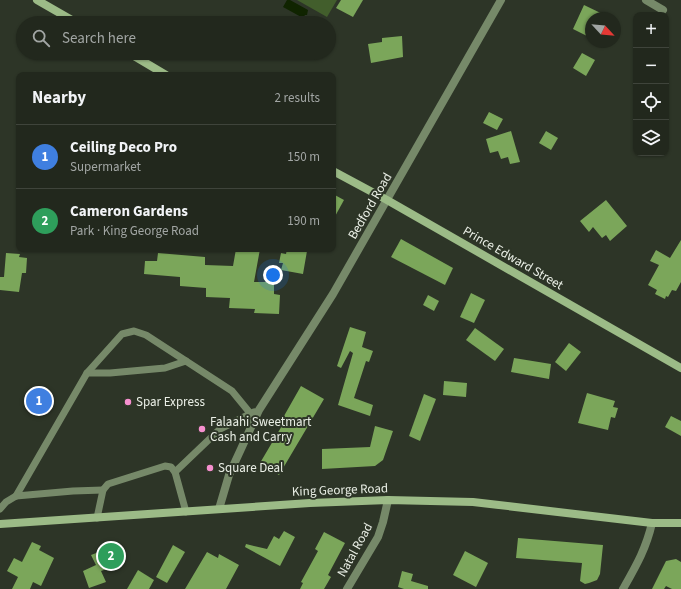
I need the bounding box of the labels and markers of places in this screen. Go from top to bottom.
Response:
pin: 1 [26,386,52,416]
place label: Spar Express [136,393,205,411]
marker: Spar Express [123,397,133,407]
place label: Falaahi Sweetmart Cash and Carry [210,413,312,446]
marker: Falaahi Sweetmart Cash and Carry [197,424,207,434]
place label: Square Deal [218,459,283,477]
marker: Square Deal [205,463,215,473]
pin: 2 [98,541,124,571]

